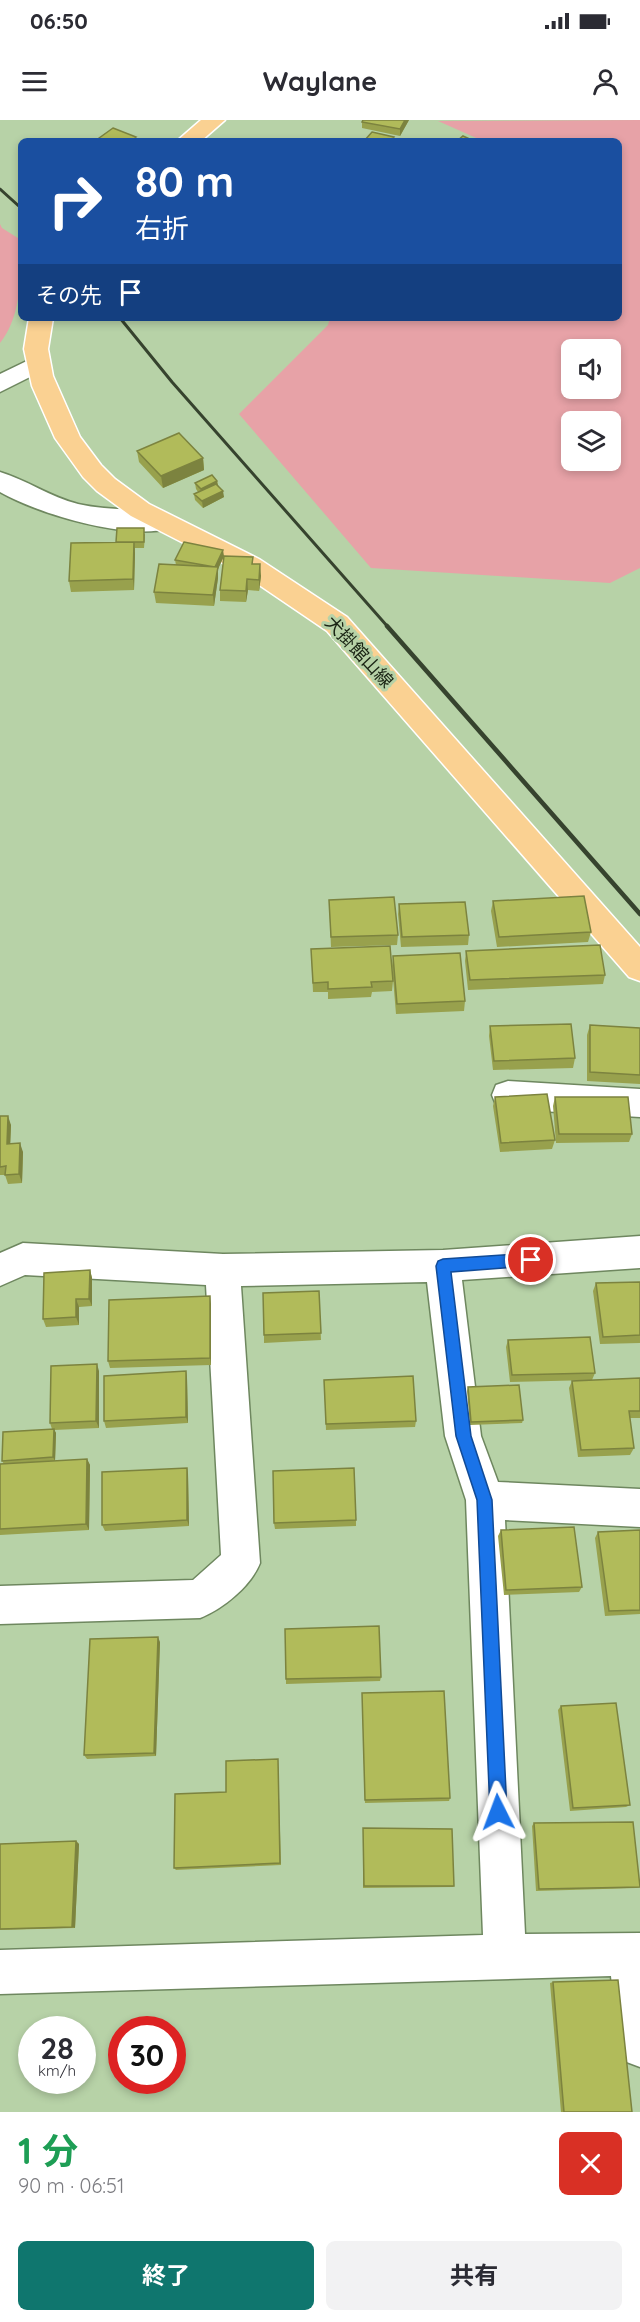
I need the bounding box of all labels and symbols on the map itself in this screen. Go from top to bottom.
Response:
street label: 犬掛館山線 [320,611,398,692]
pin [505,1234,556,1285]
position arrow [466,1780,530,1844]
speed limit sign: 30 [108,2016,186,2094]

